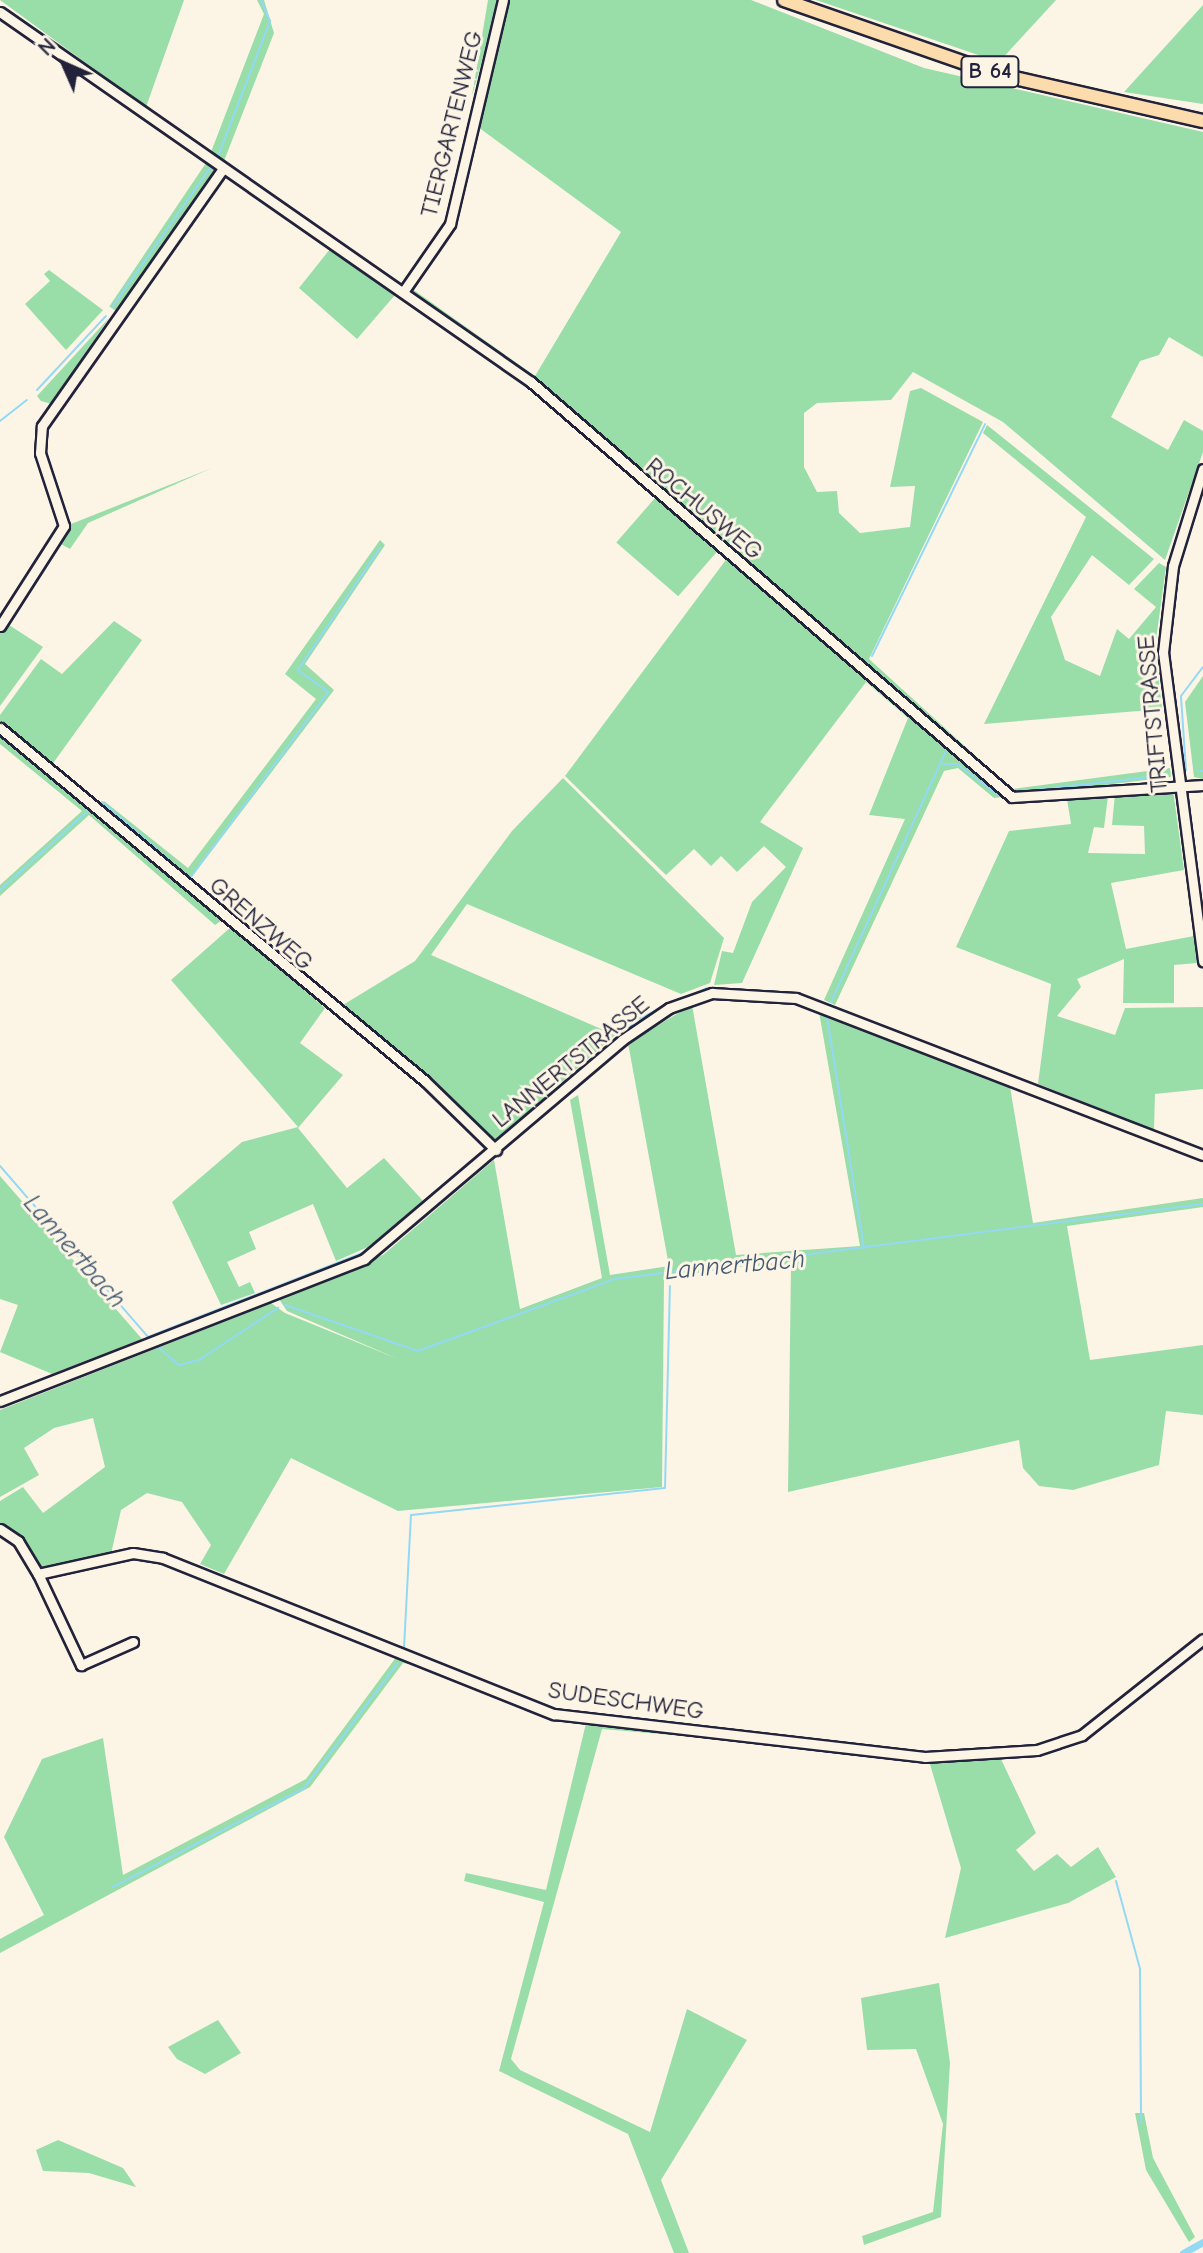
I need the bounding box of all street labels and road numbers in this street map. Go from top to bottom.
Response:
street label: TIERGARTENWEG [415,28,489,220]
road number: B 64 [960,54,1020,90]
street label: ROCHUSWEG [640,452,768,566]
street label: TRIFTSTRASSE [1132,634,1174,794]
street label: GRENZWEG [203,871,319,977]
street label: LANNERTSTRASSE [487,990,655,1134]
street label: SUDESCHWEG [546,1676,706,1726]

